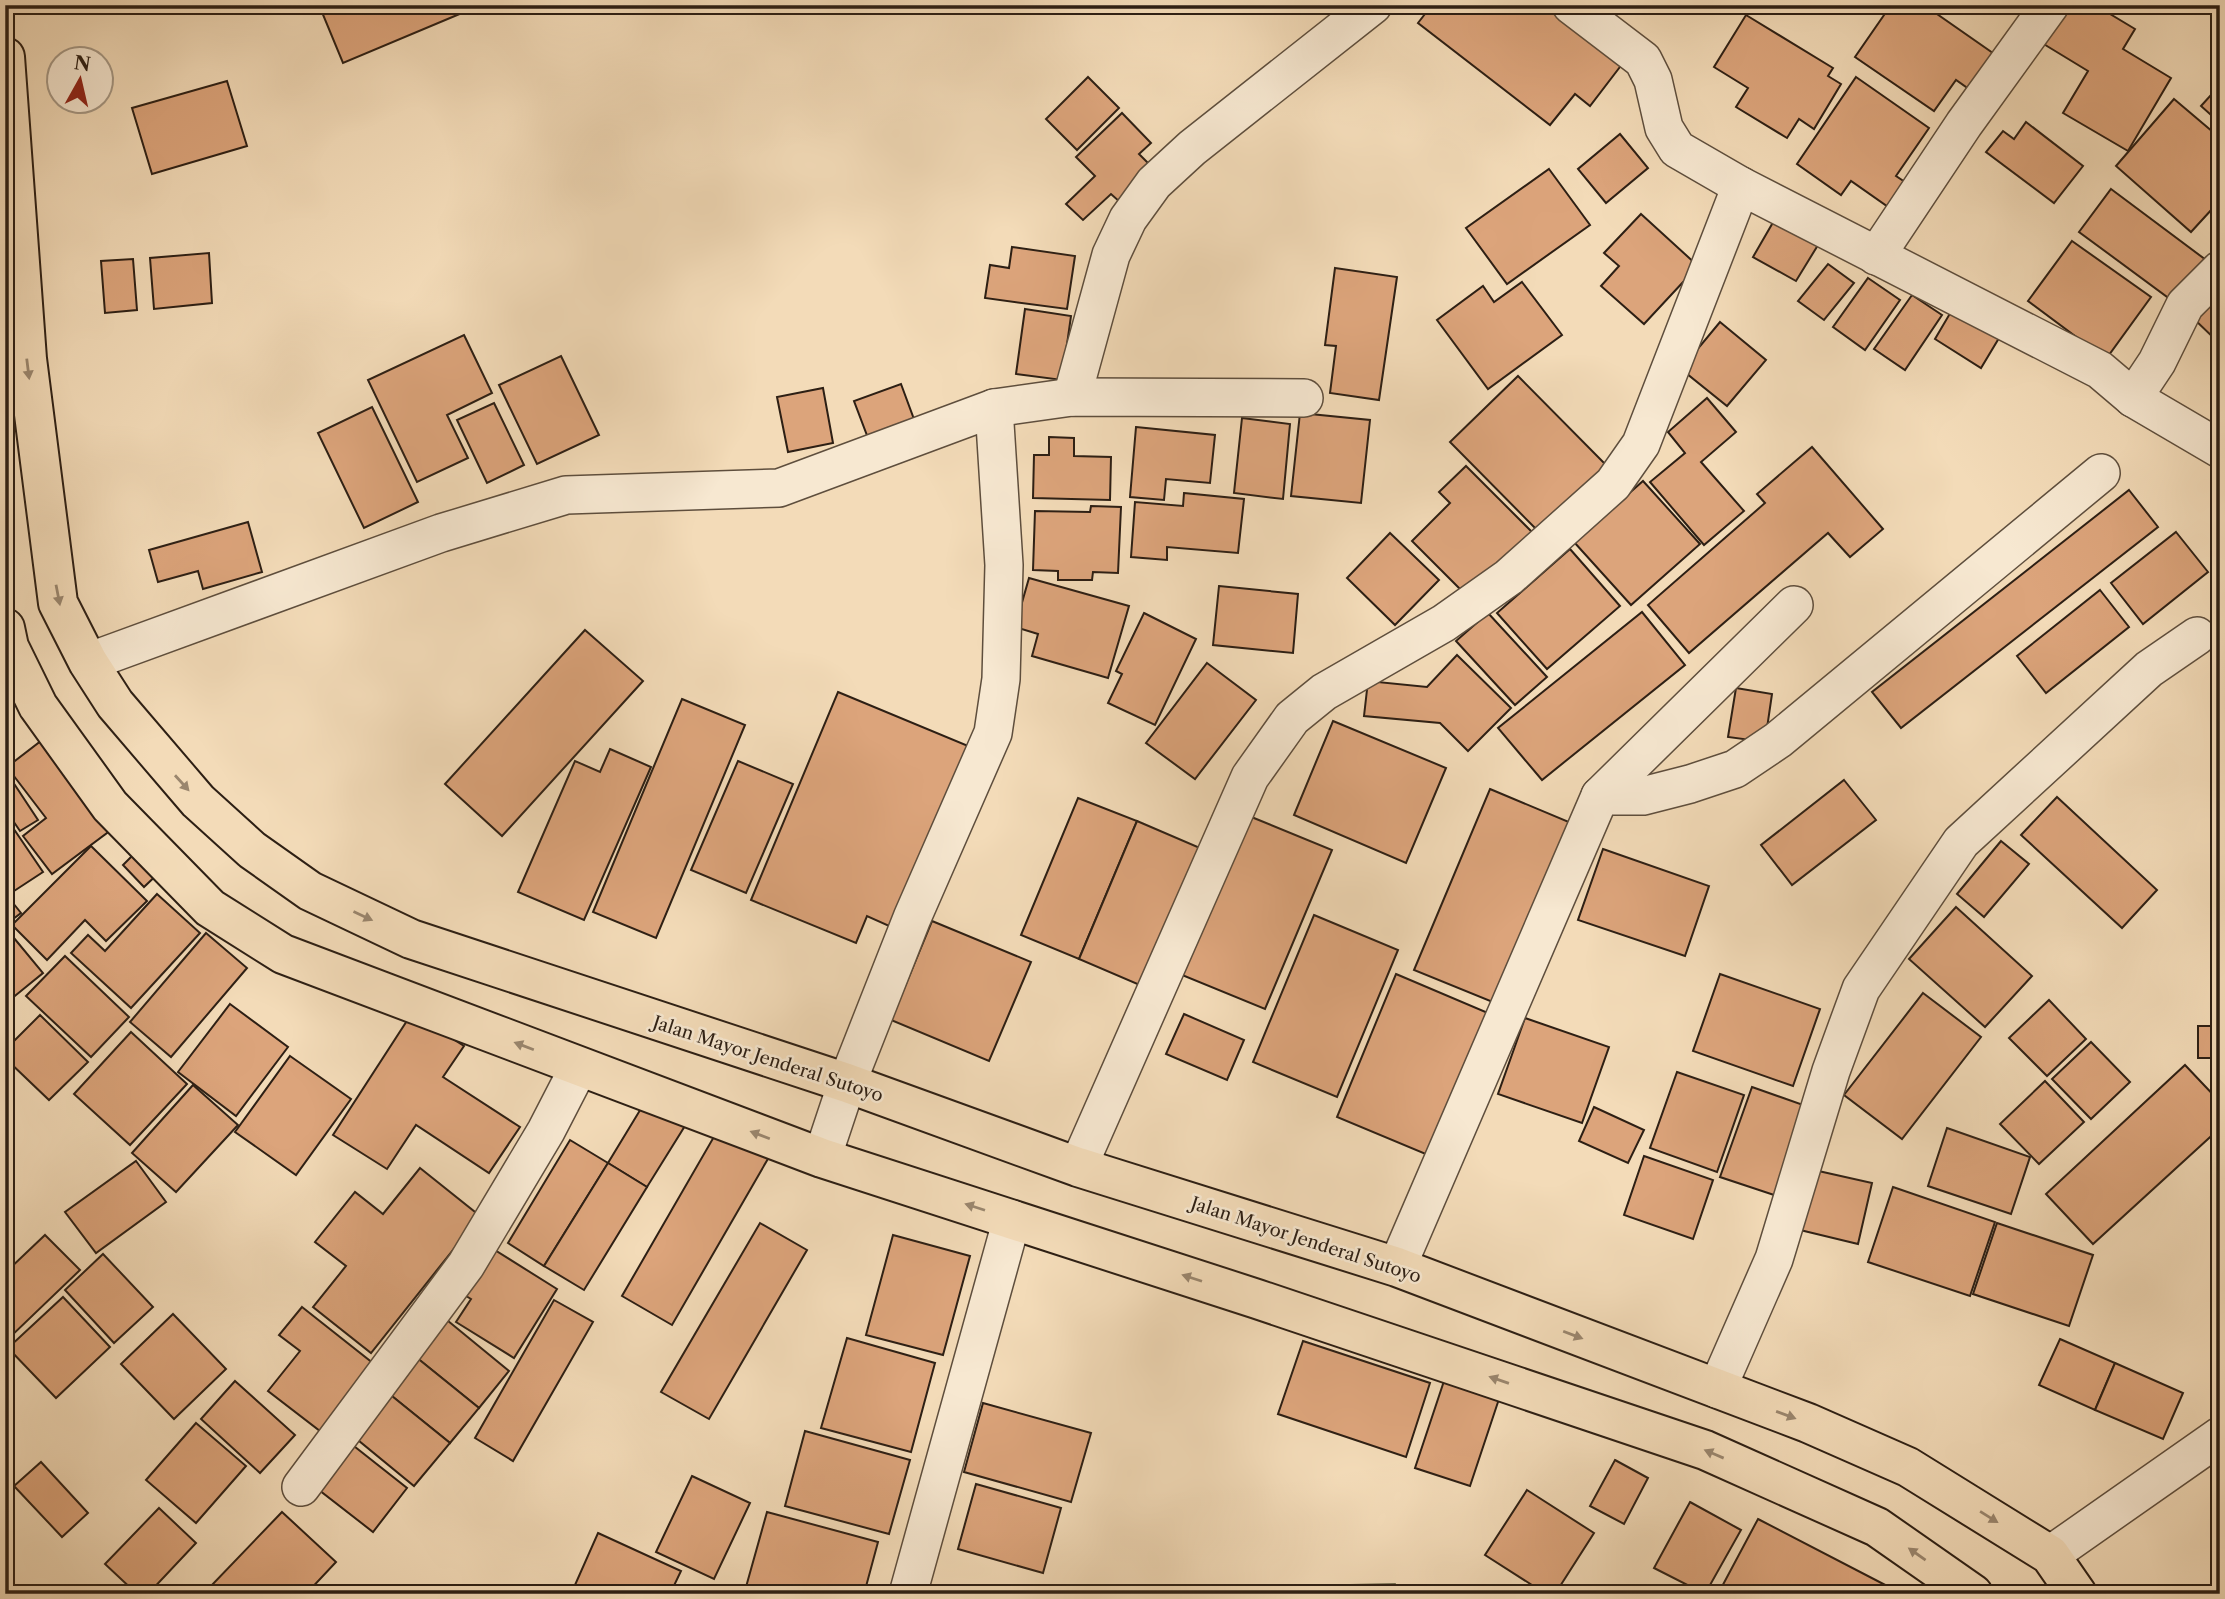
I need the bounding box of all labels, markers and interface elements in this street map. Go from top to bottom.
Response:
north arrow [46,46,116,116]
text: N [73,51,92,76]
one-way arrow [23,358,34,380]
one-way arrow [53,584,64,606]
one-way arrow [173,774,189,791]
one-way arrow [353,911,373,922]
street label: Jalan Mayor Jenderal Sutoyo [647,1010,886,1107]
one-way arrow [513,1040,534,1051]
one-way arrow [749,1129,770,1140]
street label: Jalan Mayor Jenderal Sutoyo [1185,1191,1424,1288]
one-way arrow [965,1201,986,1212]
one-way arrow [1181,1272,1202,1282]
one-way arrow [1562,1330,1583,1341]
one-way arrow [1488,1374,1509,1385]
one-way arrow [1775,1410,1796,1421]
one-way arrow [1704,1448,1724,1460]
one-way arrow [1979,1510,1998,1523]
one-way arrow [1908,1548,1926,1562]

